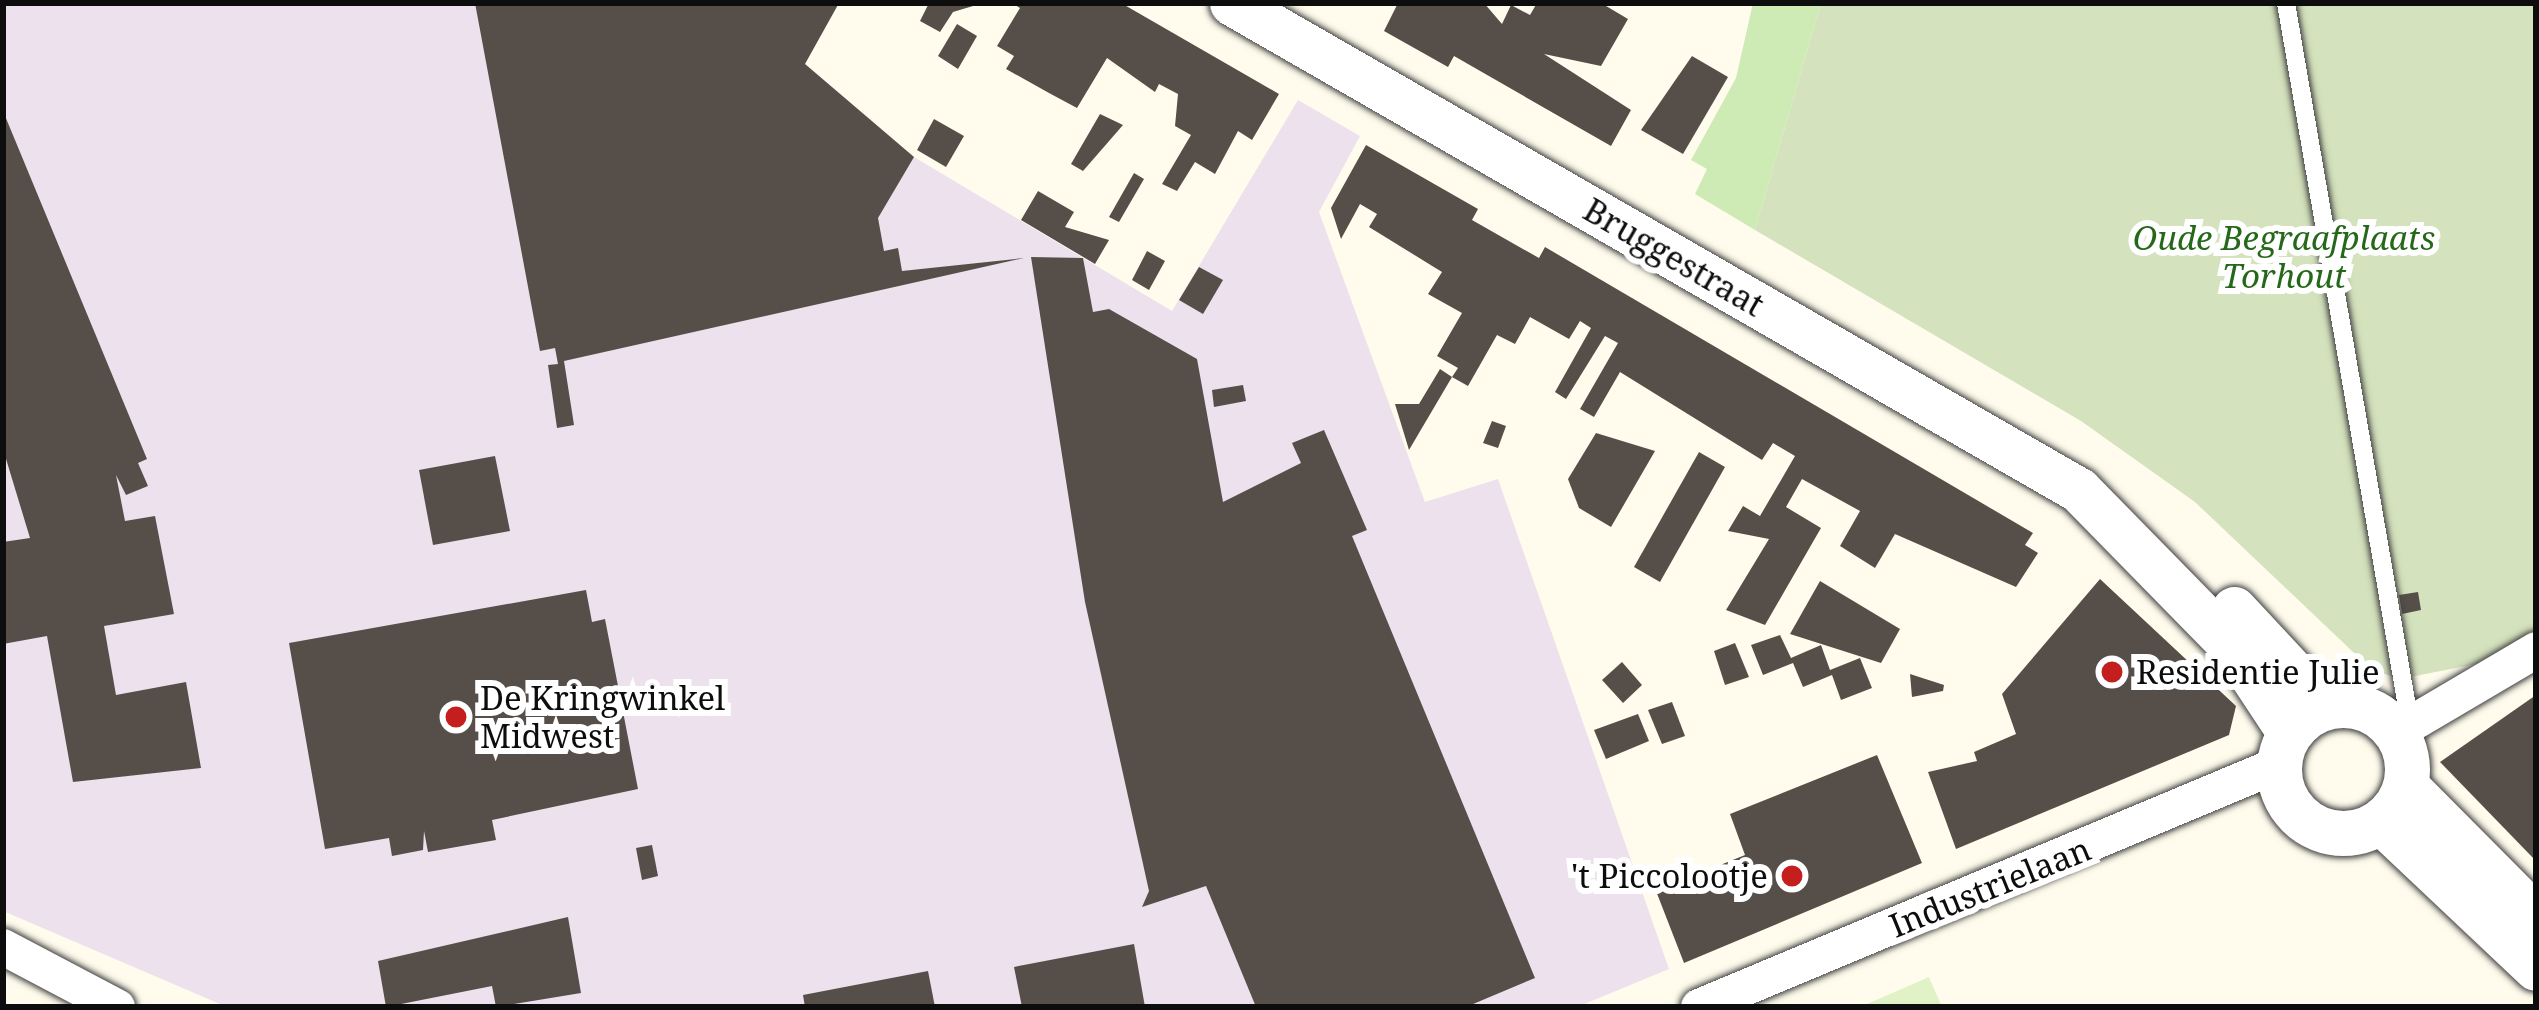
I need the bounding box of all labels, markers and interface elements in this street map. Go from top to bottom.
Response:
street label: Bruggestraat [1577,190,1771,324]
park label: Oude Begraafplaats Torhout [2133,218,2435,296]
place label: Residentie Julie [2136,652,2380,692]
marker: Residentie Julie [2099,659,2125,685]
place label: De Kringwinkel Midwest [480,678,725,756]
marker: De Kringwinkel Midwest [443,704,469,730]
street label: Industrielaan [1884,829,2096,945]
place label: 't Piccolootje [1571,856,1768,896]
marker: 't Piccolootje [1779,863,1805,889]

